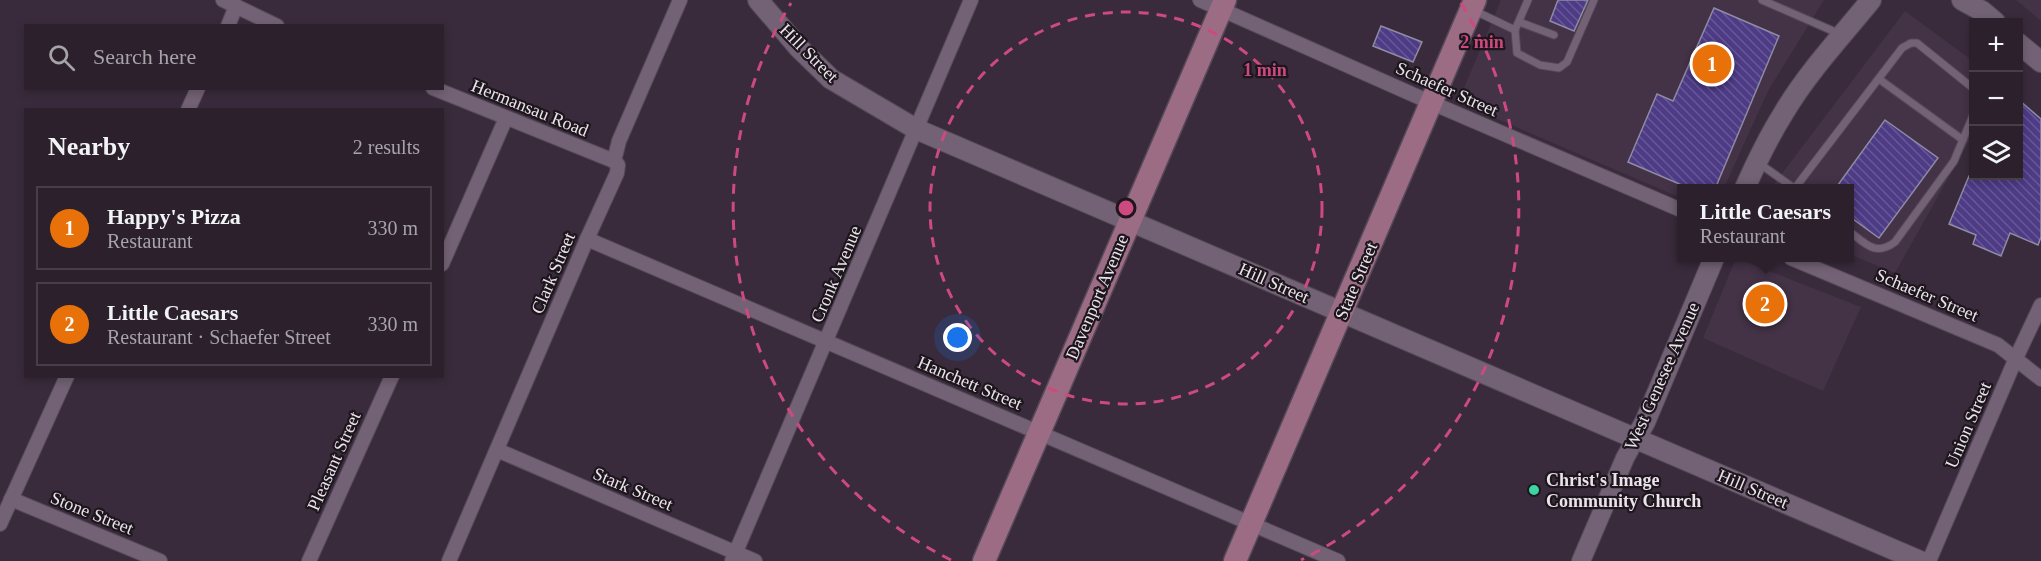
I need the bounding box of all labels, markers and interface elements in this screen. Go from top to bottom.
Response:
map controls [1969,18,2023,180]
button: + [1969,18,2023,72]
street label: Hill Street [776,20,842,86]
search box [24,24,444,90]
text: 2 min [1460,32,1504,52]
icon: search [45,41,78,74]
pin: 1 [1692,42,1732,86]
text: Search here [93,44,196,69]
street label: Schaefer Street [1393,58,1501,120]
text: 1 min [1243,60,1287,80]
button: − [1969,72,2023,126]
street label: Hermansau Road [469,75,591,141]
button: layers [1969,126,2023,180]
text: Nearby [48,132,130,161]
text: 2 results [353,136,420,158]
popup [1677,184,1854,262]
centre of rings [1116,198,1136,218]
text: Little Caesars [1700,199,1831,224]
text: Happy's Pizza [107,204,241,229]
text: 1 [65,217,75,239]
text: 330 m [367,217,418,239]
street label: Cronk Avenue [807,223,865,325]
text: Restaurant [1700,225,1785,247]
street label: Clark Street [527,229,579,317]
text: Restaurant [107,230,193,252]
street label: Davenport Avenue [1062,231,1132,363]
street label: State Street [1331,239,1381,323]
street label: Hill Street [1236,259,1312,307]
street label: Schaefer Street [1873,264,1981,326]
pin: 2 [1746,282,1784,326]
street label: West Genesee Avenue [1620,299,1704,453]
text: Little Caesars [107,300,238,325]
text: 2 [65,313,75,335]
text: 330 m [367,313,418,335]
your location [943,323,972,352]
text: Restaurant · Schaefer Street [107,326,331,348]
street label: Hanchett Street [915,352,1025,414]
street label: Union Street [1941,379,1995,471]
street label: Pleasant Street [303,408,365,514]
street label: Stark Street [590,463,676,515]
street label: Hill Street [1715,465,1791,513]
place label: Christ's Image Community Church [1546,470,1701,511]
marker: Christ's Image Community Church [1527,483,1541,497]
street label: Stone Street [48,487,136,539]

